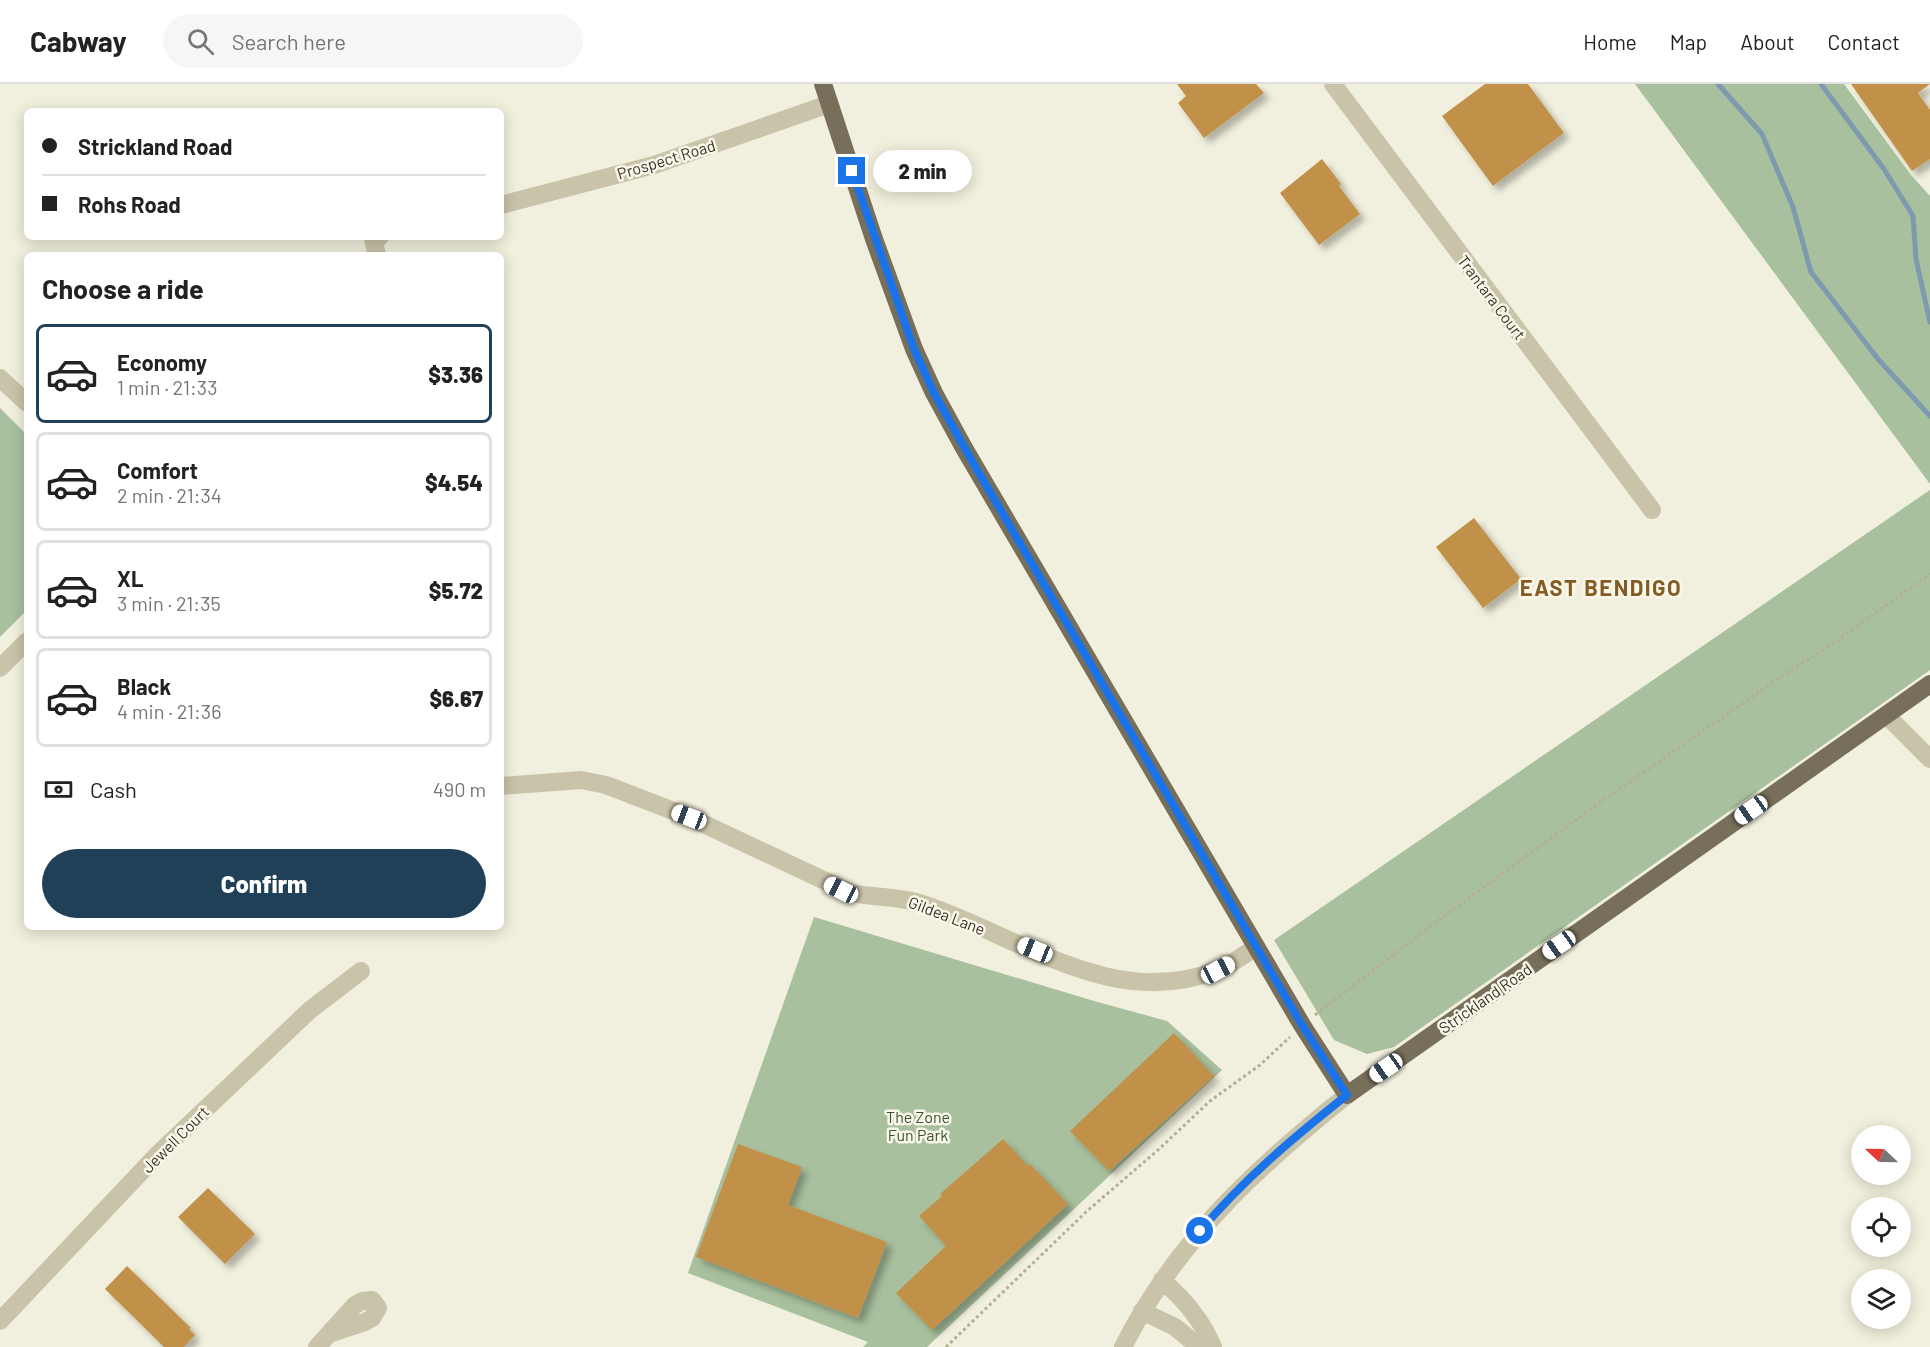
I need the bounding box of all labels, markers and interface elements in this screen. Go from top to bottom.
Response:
search box [163,14,583,68]
text: Cabway [30,24,127,58]
icon: search [184,25,217,58]
text: Search here [232,28,346,54]
text: Home [1583,29,1637,54]
text: Map [1670,29,1707,54]
text: About [1740,29,1795,54]
text: Contact [1828,29,1900,54]
text: Strickland Road [78,133,233,159]
street label: Prospect Road [615,135,717,183]
callout: 2 min [873,150,972,192]
route end [838,157,865,184]
text: 2 min [898,159,947,183]
text: Rohs Road [78,191,181,217]
street label: Trantara Court [1454,251,1530,343]
text: Choose a ride [42,272,204,304]
icon: car [45,347,99,401]
text: Economy [117,349,207,375]
text: $3.36 [428,361,483,387]
text: 1 min · 21:33 [117,375,217,399]
icon: car [45,455,99,509]
text: Comfort [117,457,198,483]
text: $4.54 [425,469,483,495]
text: 2 min · 21:34 [117,483,222,507]
icon: car [45,563,99,617]
text: XL [117,565,143,591]
district label: EAST BENDIGO [1520,574,1682,600]
text: $5.72 [429,577,483,603]
text: 3 min · 21:35 [117,591,221,615]
icon: car [45,671,99,725]
text: Black [117,673,171,699]
text: $6.67 [429,685,483,711]
text: 4 min · 21:36 [117,699,221,723]
icon: cash [42,773,75,806]
text: Cash [90,776,137,802]
text: 490 m [433,777,486,801]
car [1731,792,1771,828]
car [669,802,709,832]
button: Confirm [42,849,486,918]
car [821,874,861,906]
street label: Gildea Lane [906,892,988,938]
car [1539,927,1579,963]
car [1015,935,1055,965]
car [1198,954,1238,986]
street label: Strickland Road [1435,959,1535,1037]
car [1366,1050,1406,1086]
street label: Jewell Court [138,1102,212,1176]
park label: The Zone Fun Park [886,1107,950,1144]
north arrow [1851,1125,1911,1185]
map controls [1851,1125,1911,1329]
button: locate [1851,1197,1911,1257]
route start [1186,1217,1213,1244]
button: layers [1851,1269,1911,1329]

